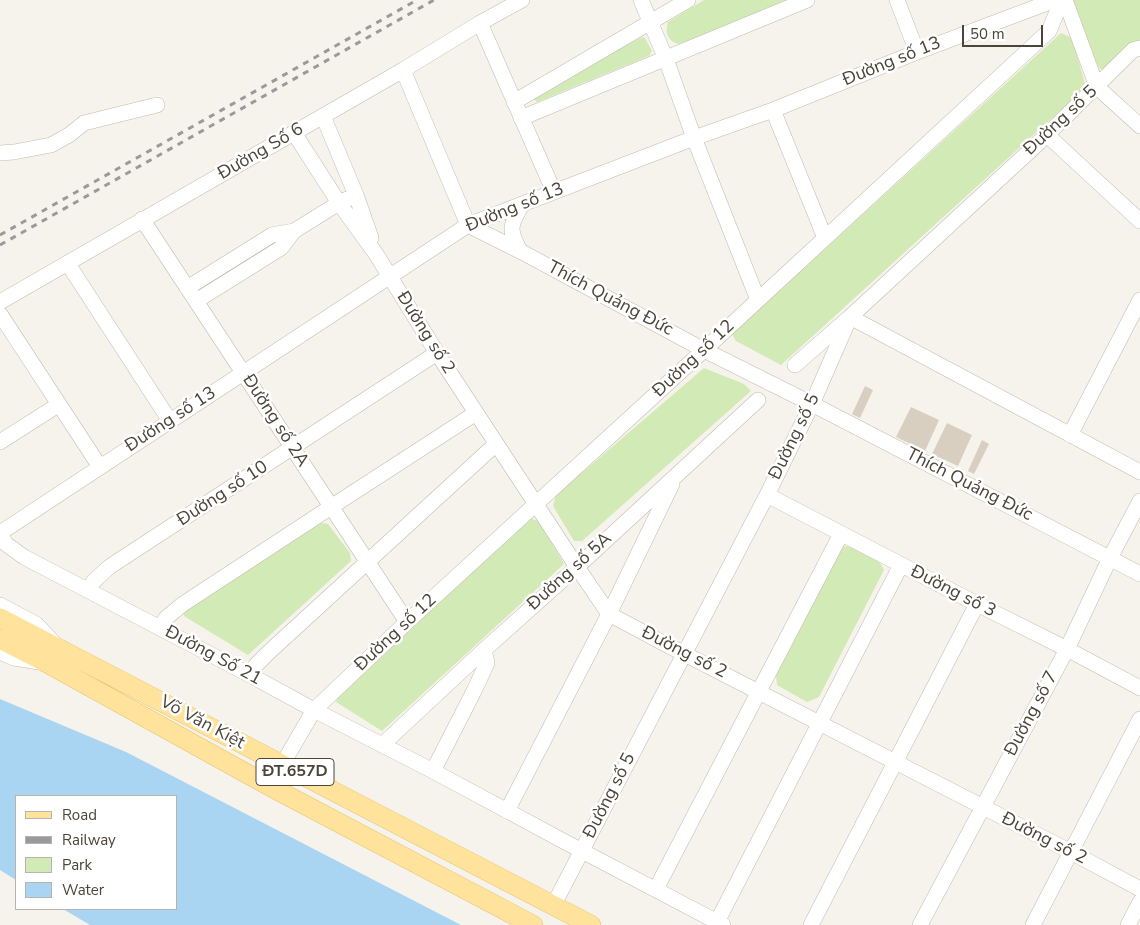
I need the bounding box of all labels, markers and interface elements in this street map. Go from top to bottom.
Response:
scale bar [965,15,1046,47]
text: 50 m [970,24,1005,44]
street label: Đường số 13 [840,33,944,91]
street label: Đường số 5 [1020,81,1102,161]
street label: Đường Số 6 [214,119,308,185]
street label: Đường số 13 [463,179,567,237]
street label: Thích Quảng Đức [544,257,676,341]
street label: Đường số 2 [391,288,459,378]
street label: Đường số 12 [649,316,739,402]
street label: Đường số 2A [237,371,313,471]
street label: Đường số 13 [122,383,220,457]
street label: Đường số 5 [765,390,825,484]
street label: Thích Quảng Đức [902,444,1036,526]
street label: Đường số 10 [174,457,272,531]
street label: Đường số 5A [523,528,617,616]
street label: Đường số 3 [907,561,999,623]
street label: Đường số 12 [351,590,441,676]
street label: Đường Số 21 [161,622,265,690]
street label: Đường số 2 [638,622,730,684]
street label: Đường số 7 [1001,668,1063,760]
street label: Võ Văn Kiệt [156,692,248,754]
street label: Đường số 5 [579,750,641,842]
road number: ĐT.657D [256,759,334,786]
legend [15,795,178,910]
text: Road [62,805,97,825]
street label: Đường số 2 [998,808,1090,870]
text: Railway [62,830,116,850]
text: Park [62,855,92,875]
text: Water [62,880,104,900]

